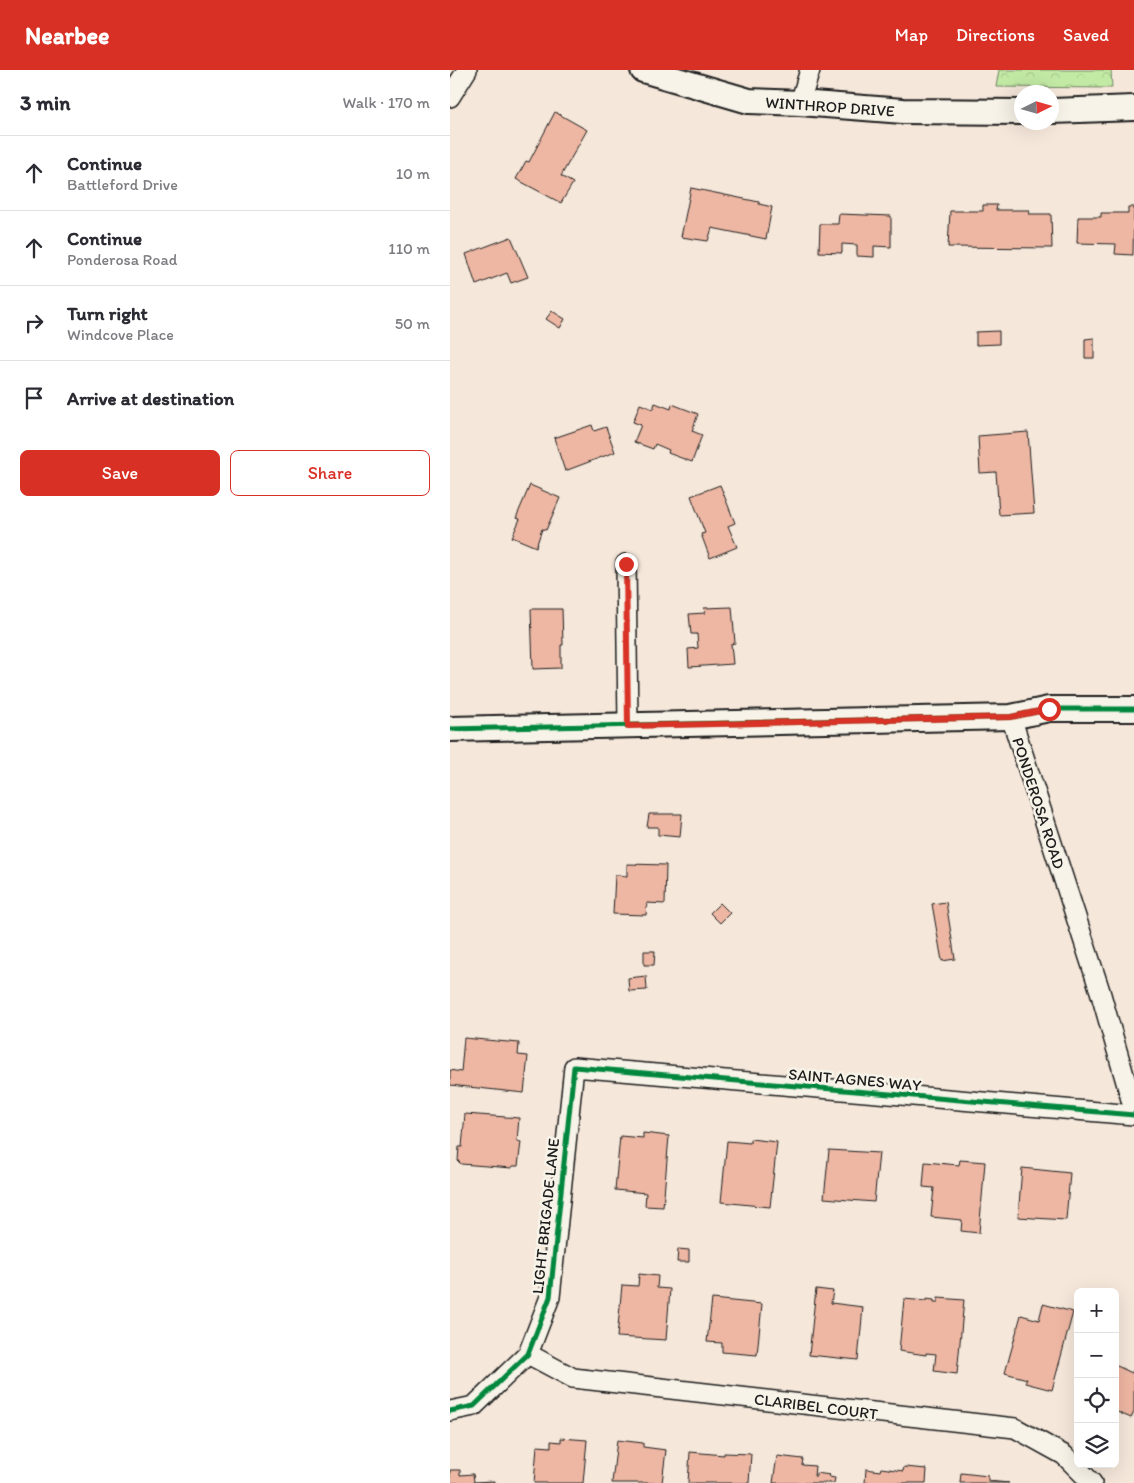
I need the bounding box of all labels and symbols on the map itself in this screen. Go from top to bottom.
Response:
north arrow [1014,85,1059,130]
street label: WINTHROP DRIVE [765,92,895,121]
route end [615,553,638,576]
route start [1038,698,1061,721]
street label: PONDEROSA ROAD [1008,735,1069,872]
street label: SAINT AGNES WAY [788,1064,922,1095]
street label: LIGHT BRIGADE LANE [528,1137,563,1295]
street label: CLARIBEL COURT [753,1389,879,1424]

